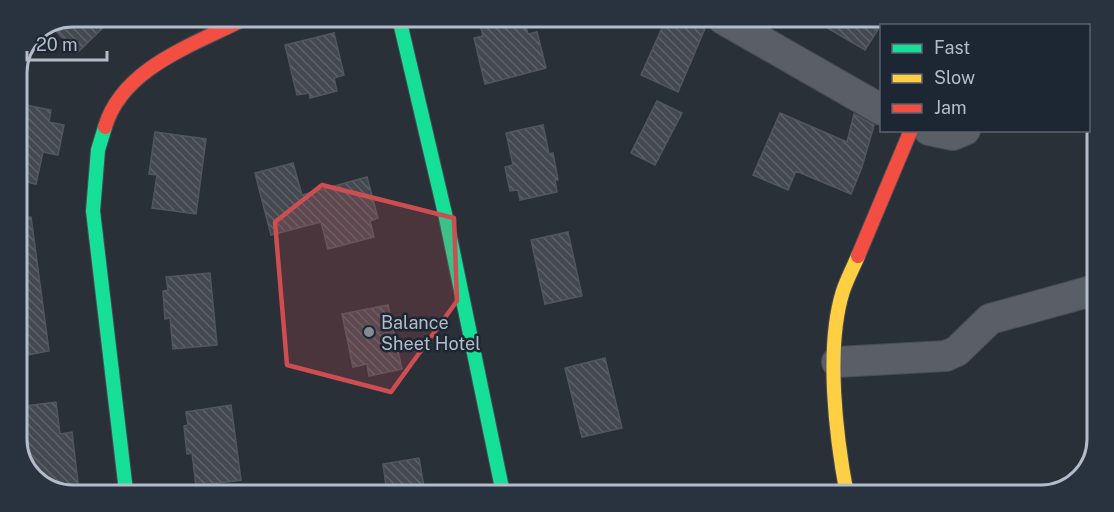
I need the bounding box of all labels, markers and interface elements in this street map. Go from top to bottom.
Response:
scale bar [27,24,106,62]
legend [880,24,1090,132]
text: 20 m [36,34,78,55]
text: Fast [934,37,970,58]
text: Slow [934,67,975,88]
text: Jam [934,97,967,118]
place label: Balance Sheet Hotel [381,312,481,354]
marker: Balance Sheet Hotel [362,325,376,339]

